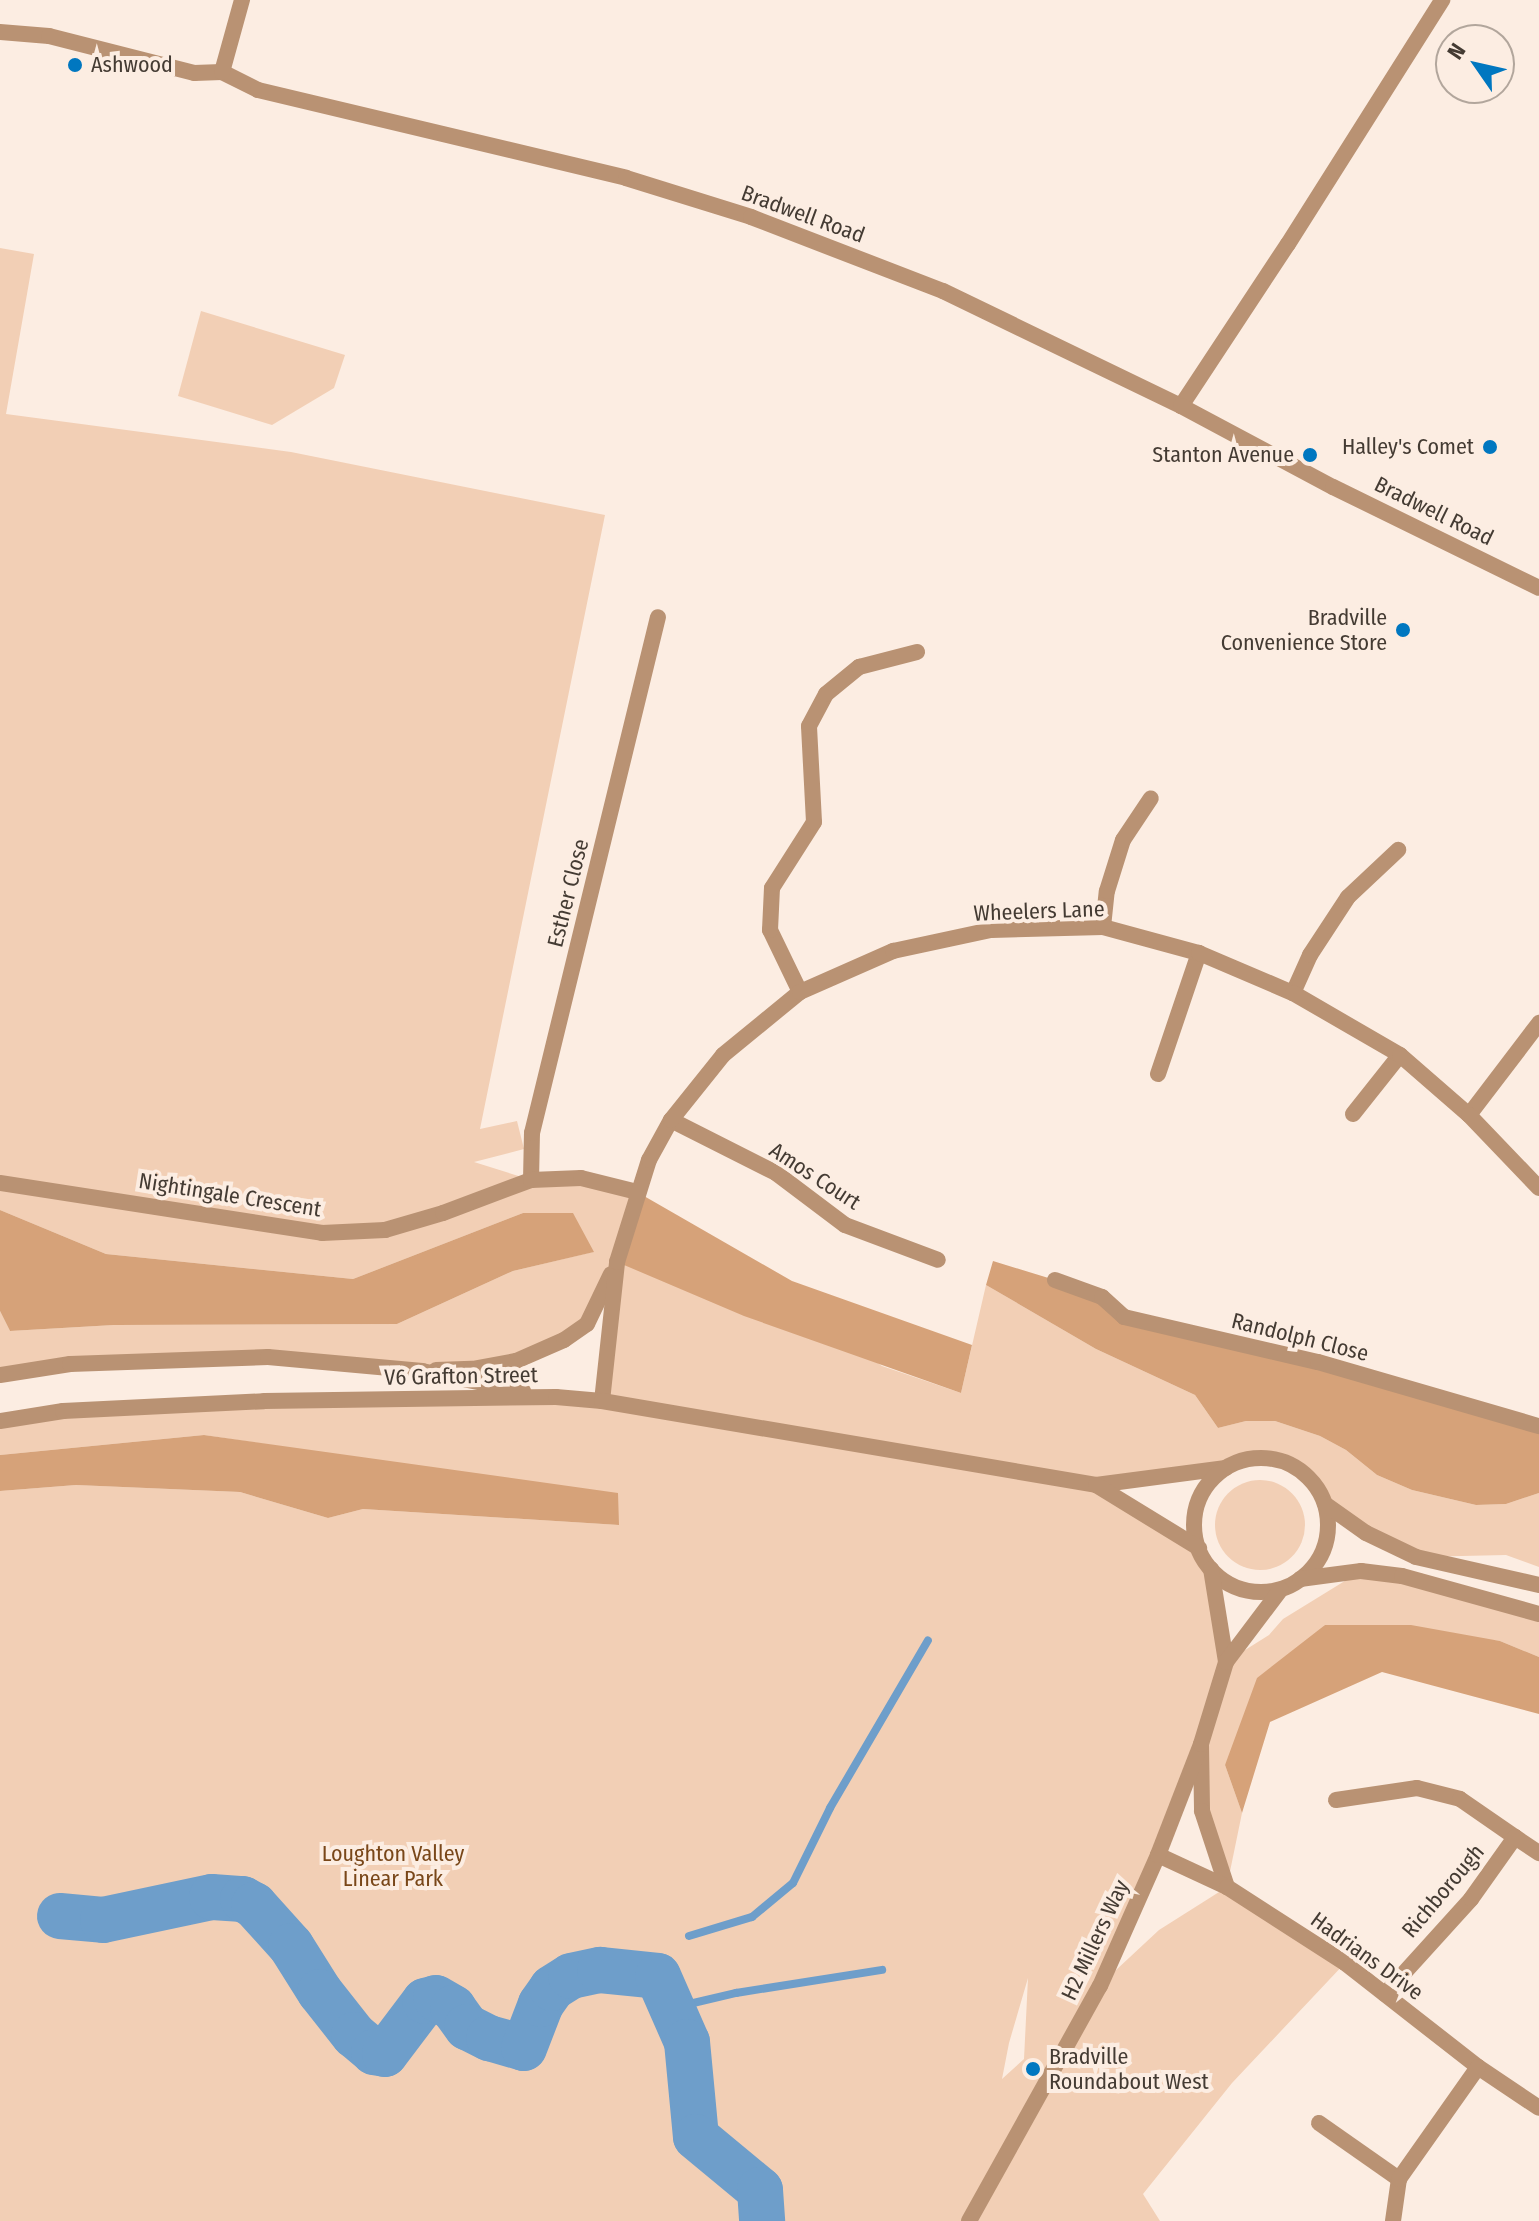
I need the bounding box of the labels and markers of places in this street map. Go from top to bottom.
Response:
place label: Ashwood [91,52,173,78]
marker: Ashwood [66,56,84,74]
place label: Halley's Comet [1342,434,1474,460]
marker: Halley's Comet [1481,438,1499,456]
place label: Stanton Avenue [1152,442,1294,468]
marker: Stanton Avenue [1301,446,1319,464]
place label: Bradville Convenience Store [1221,604,1387,656]
marker: Bradville Convenience Store [1394,621,1412,639]
place label: Bradville Roundabout West [1049,2043,1209,2094]
marker: Bradville Roundabout West [1024,2060,1042,2078]

